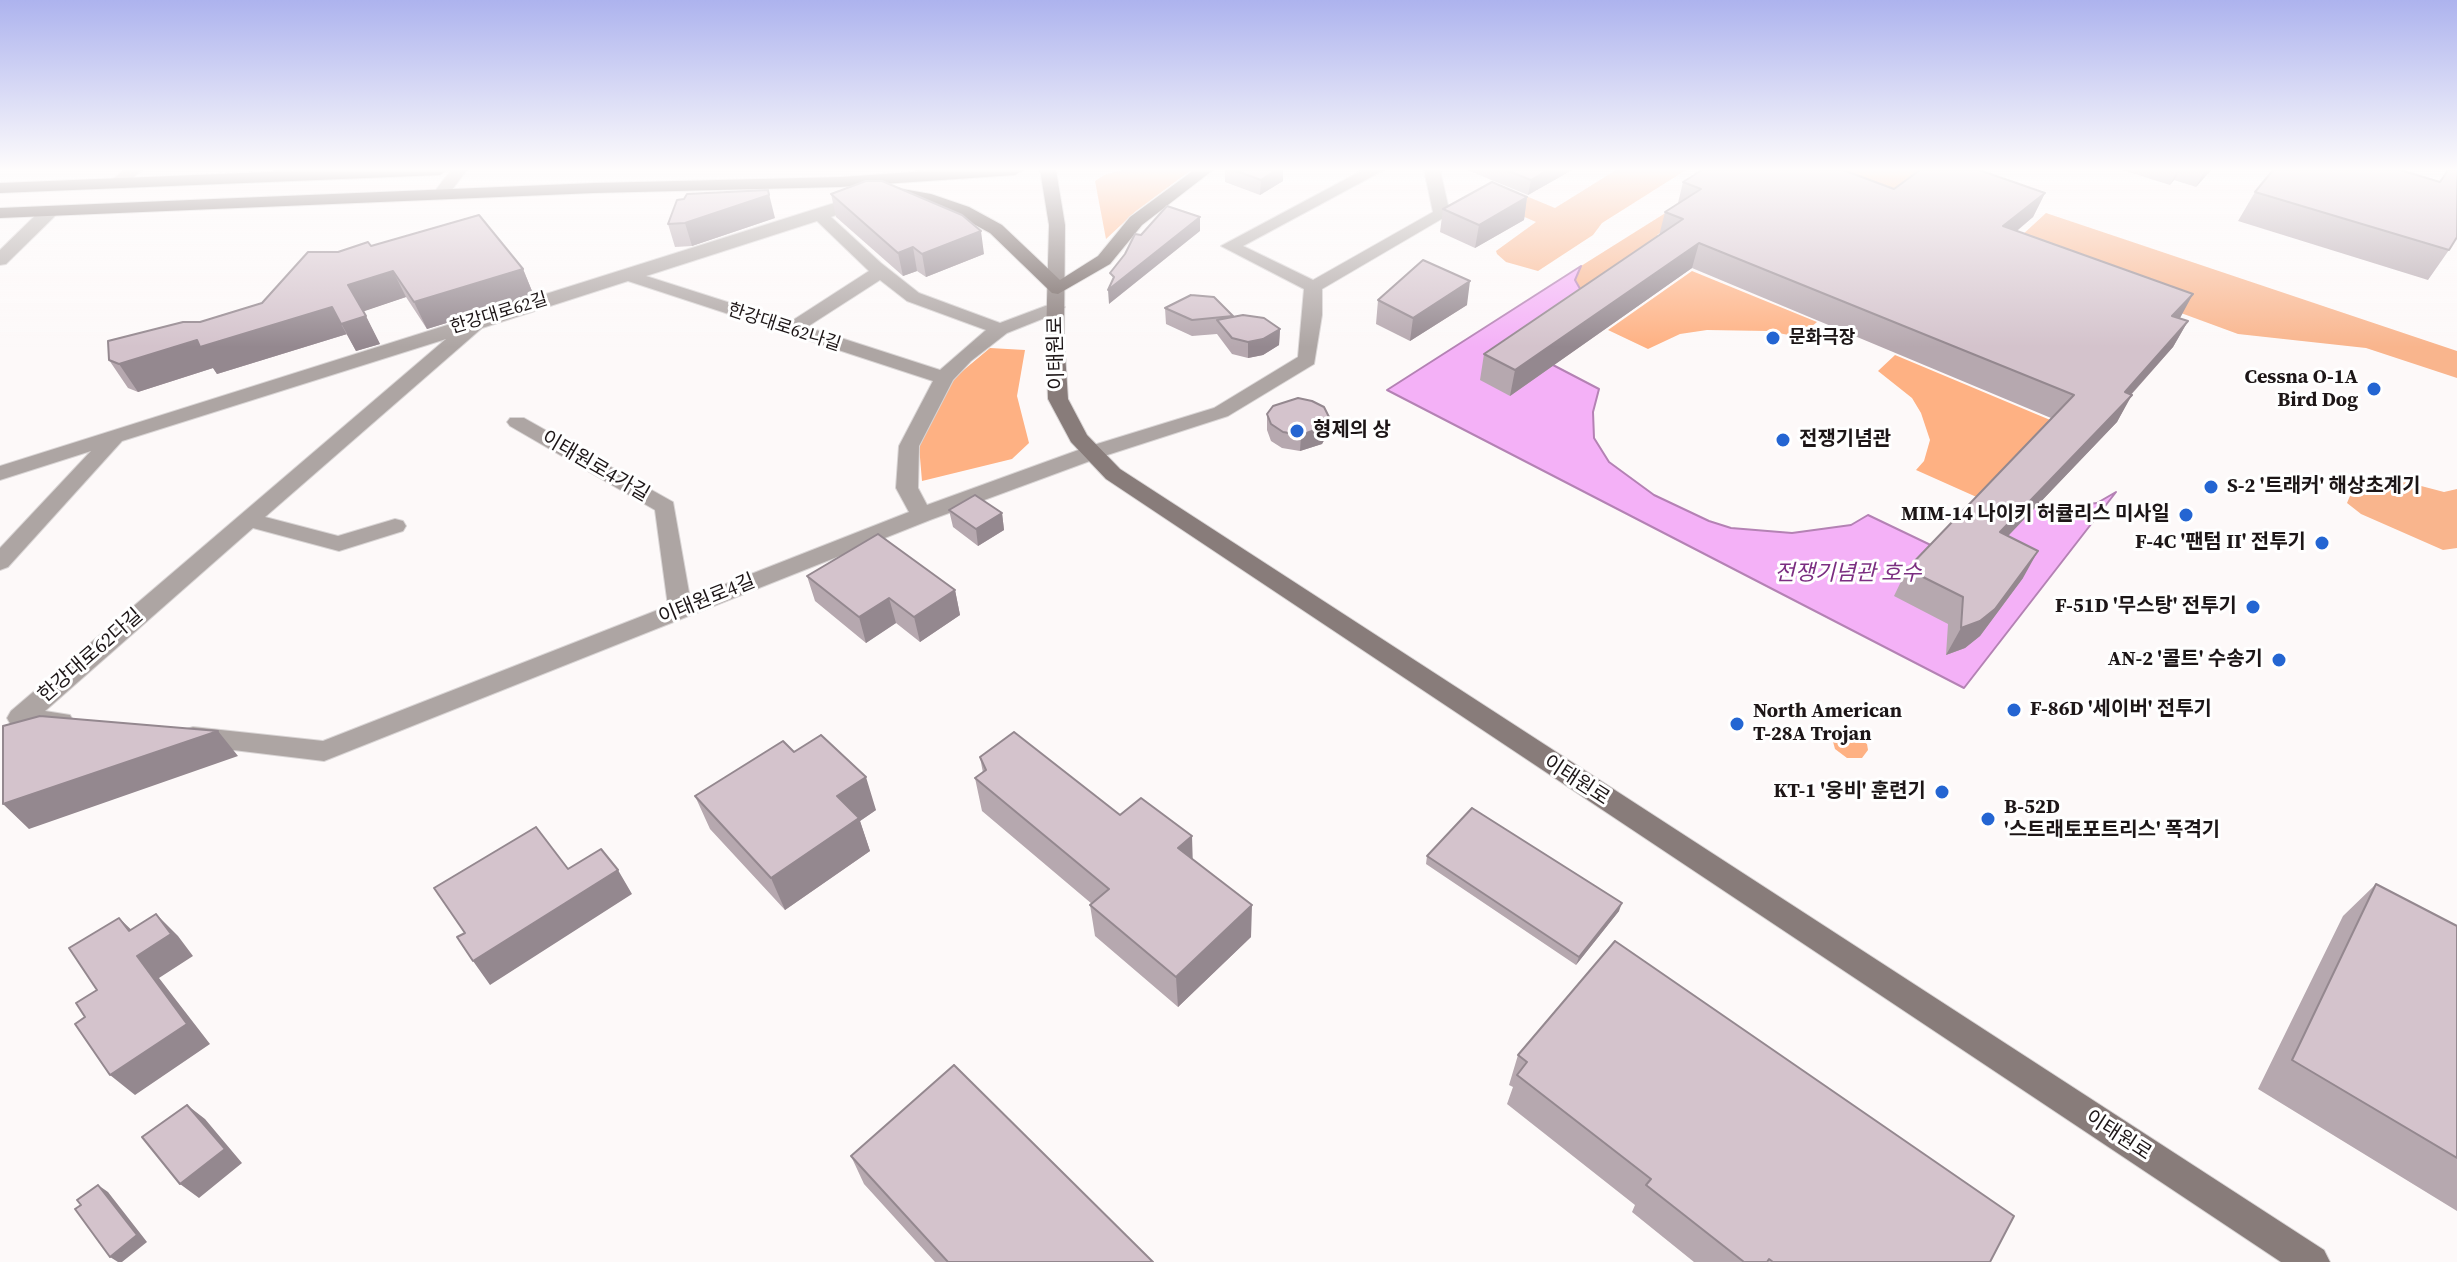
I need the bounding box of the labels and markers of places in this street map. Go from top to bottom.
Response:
place label: 문화극장 [1789,327,1855,349]
marker: 문화극장 [1764,329,1782,347]
place label: Cessna O-1A Bird Dog [2245,366,2358,413]
marker: Cessna O-1A Bird Dog [2365,380,2383,398]
place label: 형제의 상 [1313,419,1391,443]
marker: 형제의 상 [1288,422,1306,440]
place label: 전쟁기념관 [1799,428,1891,452]
marker: 전쟁기념관 [1774,431,1792,449]
place label: S-2 '트래커' 해상초계기 [2227,475,2421,499]
marker: S-2 '트래커' 해상초계기 [2202,478,2220,496]
place label: MIM-14 나이키 허큘리스 미사일 [1901,503,2170,527]
marker: MIM-14 나이키 허큘리스 미사일 [2177,506,2195,524]
place label: F-4C '팬텀 II' 전투기 [2135,531,2306,555]
marker: F-4C '팬텀 II' 전투기 [2313,534,2331,552]
place label: F-51D '무스탕' 전투기 [2055,595,2237,619]
marker: F-51D '무스탕' 전투기 [2244,598,2262,616]
place label: AN-2 '콜트' 수송기 [2108,648,2263,672]
marker: AN-2 '콜트' 수송기 [2270,651,2288,669]
place label: F-86D '세이버' 전투기 [2030,698,2212,722]
place label: North American T-28A Trojan [1753,700,1902,747]
marker: F-86D '세이버' 전투기 [2005,701,2023,719]
marker: North American T-28A Trojan [1728,715,1746,733]
place label: KT-1 '웅비' 훈련기 [1774,780,1926,804]
marker: KT-1 '웅비' 훈련기 [1933,783,1951,801]
place label: B-52D '스트래토포트리스' 폭격기 [2004,796,2220,843]
marker: B-52D '스트래토포트리스' 폭격기 [1979,810,1997,828]

